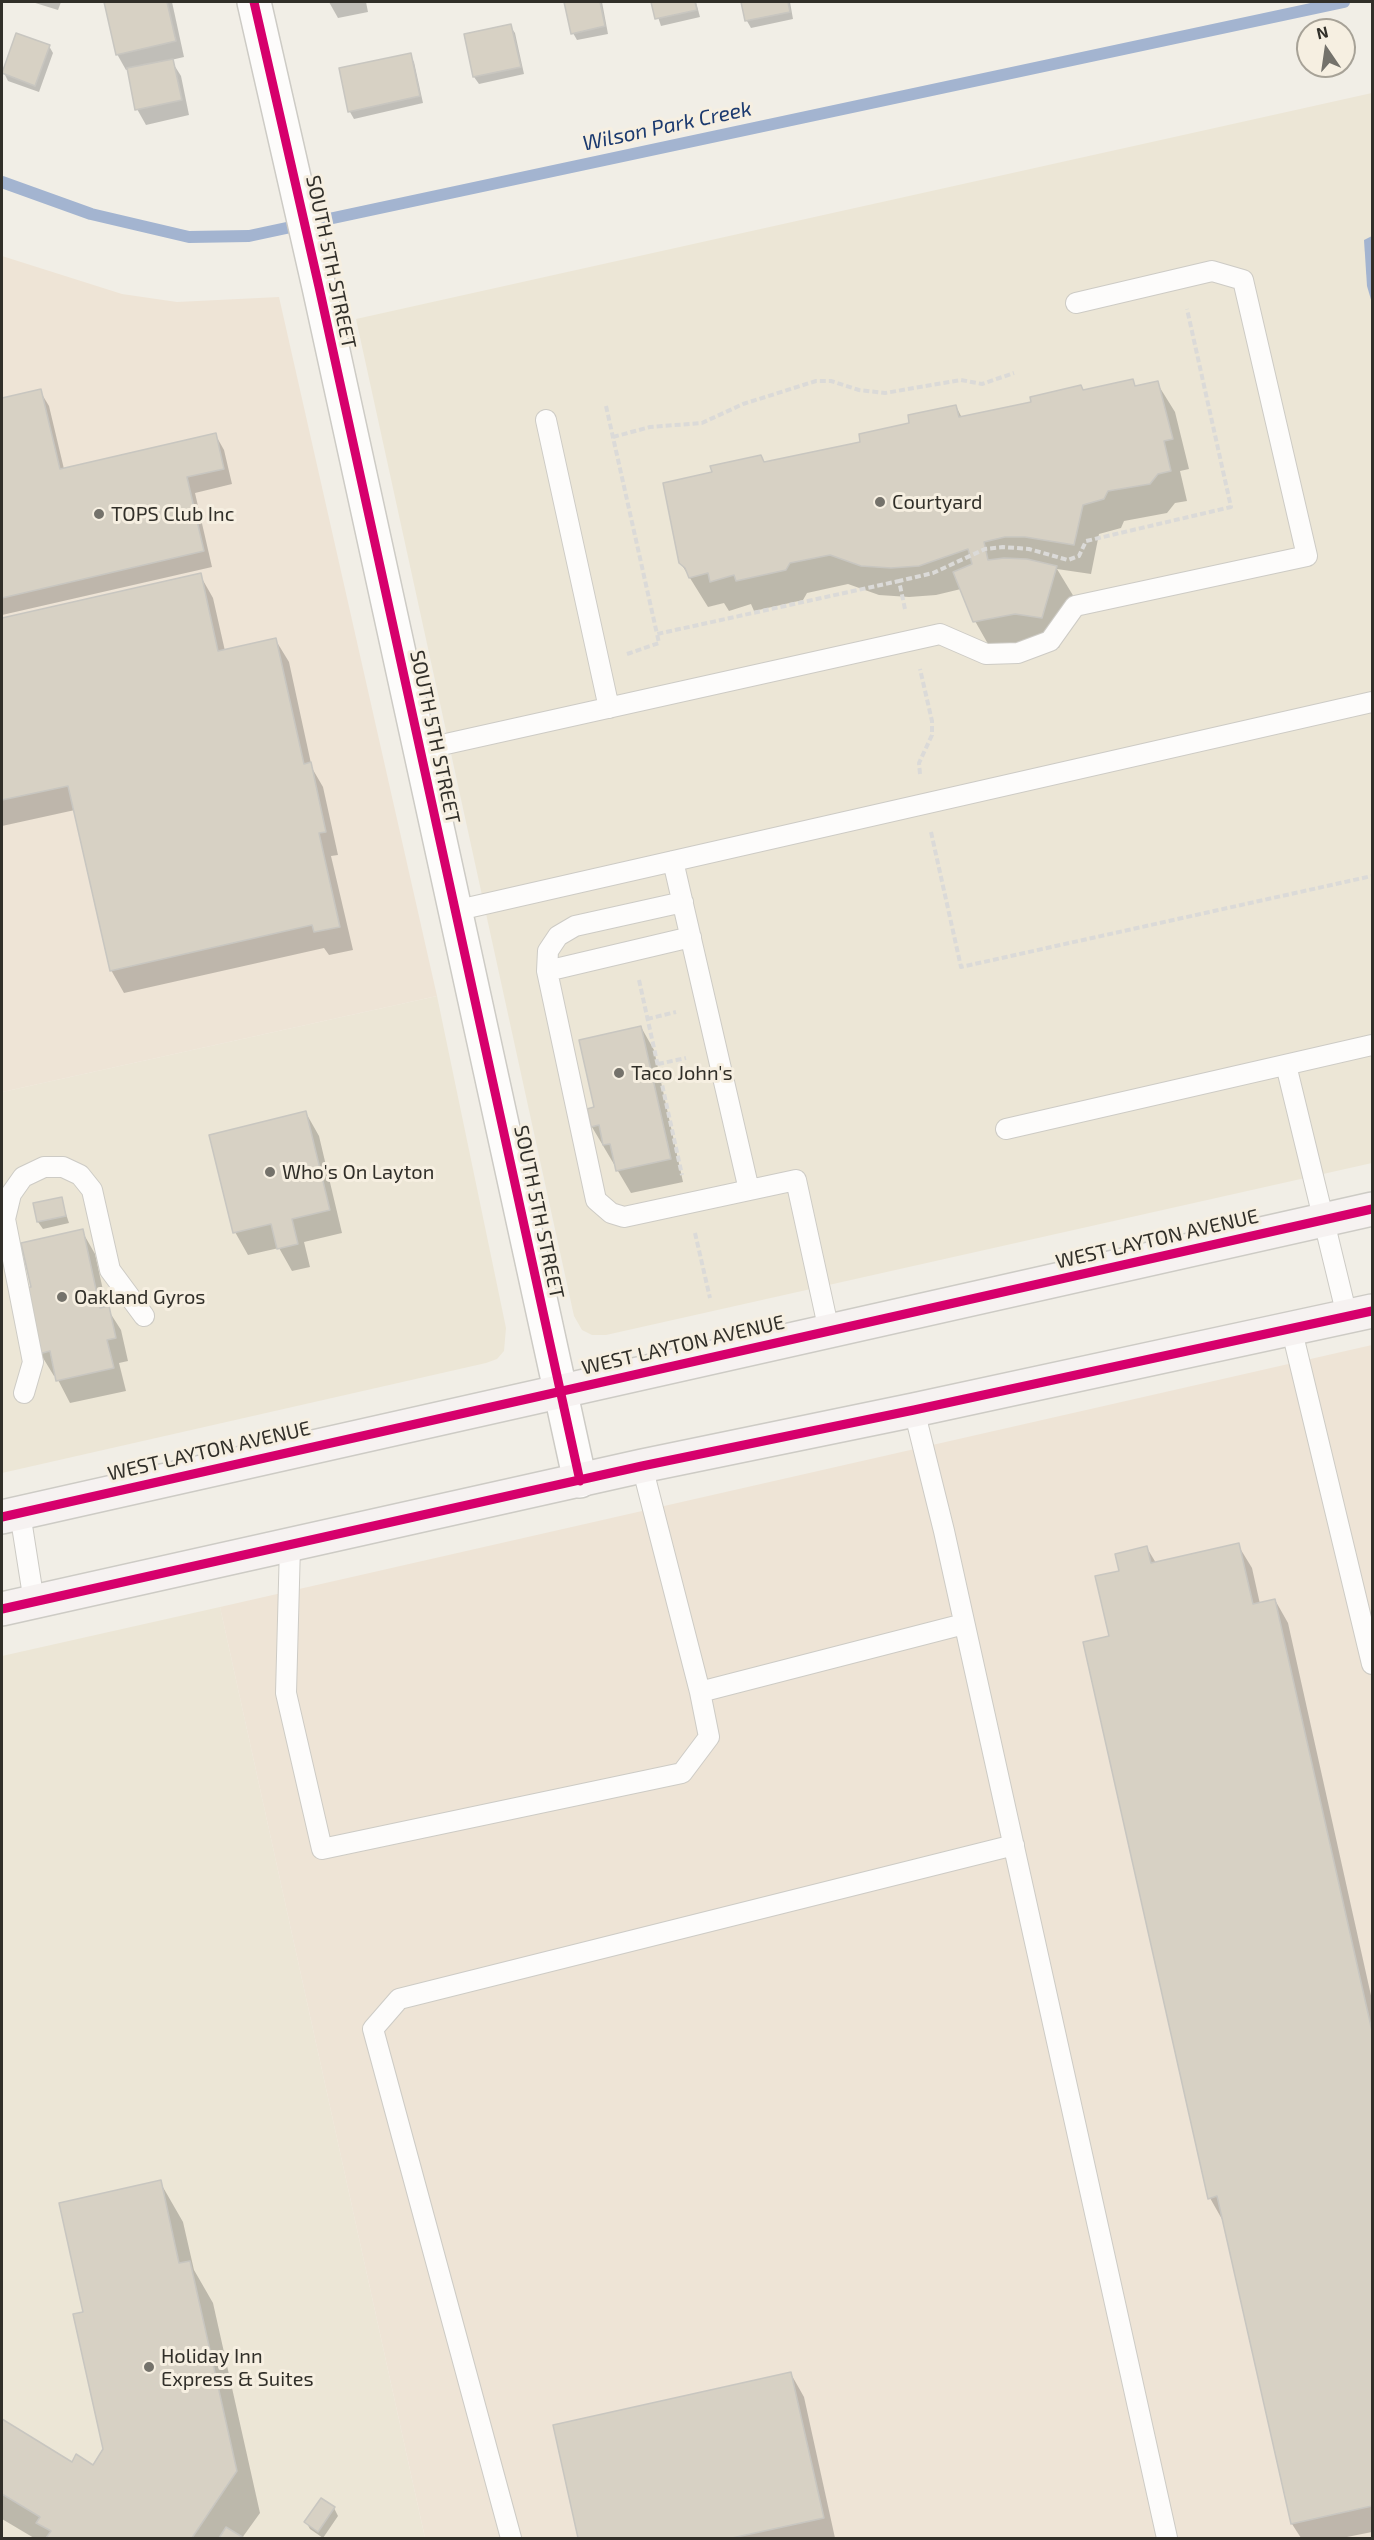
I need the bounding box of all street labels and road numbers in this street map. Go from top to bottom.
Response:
street label: SOUTH 5TH STREET [301,173,361,351]
street label: SOUTH 5TH STREET [405,648,465,826]
street label: SOUTH 5TH STREET [509,1123,569,1301]
street label: WEST LAYTON AVENUE [1053,1204,1261,1274]
street label: WEST LAYTON AVENUE [579,1310,787,1380]
street label: WEST LAYTON AVENUE [105,1416,313,1486]

